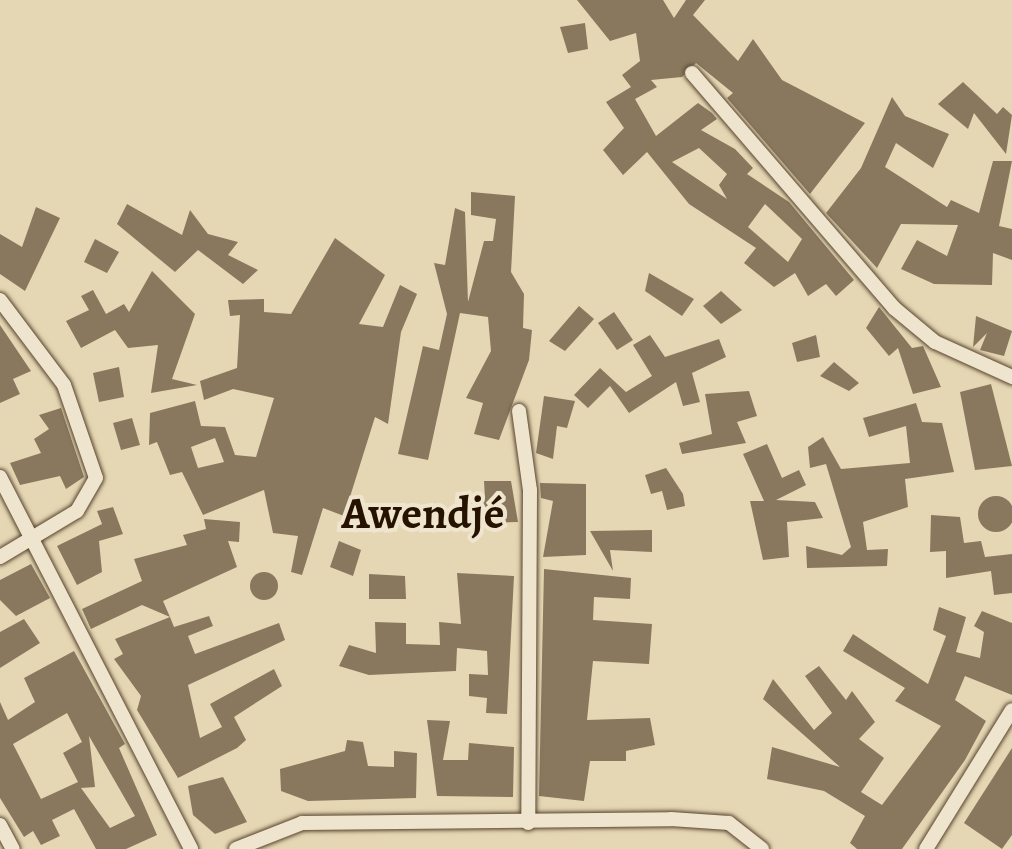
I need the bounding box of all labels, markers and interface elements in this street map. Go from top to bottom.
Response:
district label: Awendjé [342,487,504,541]

